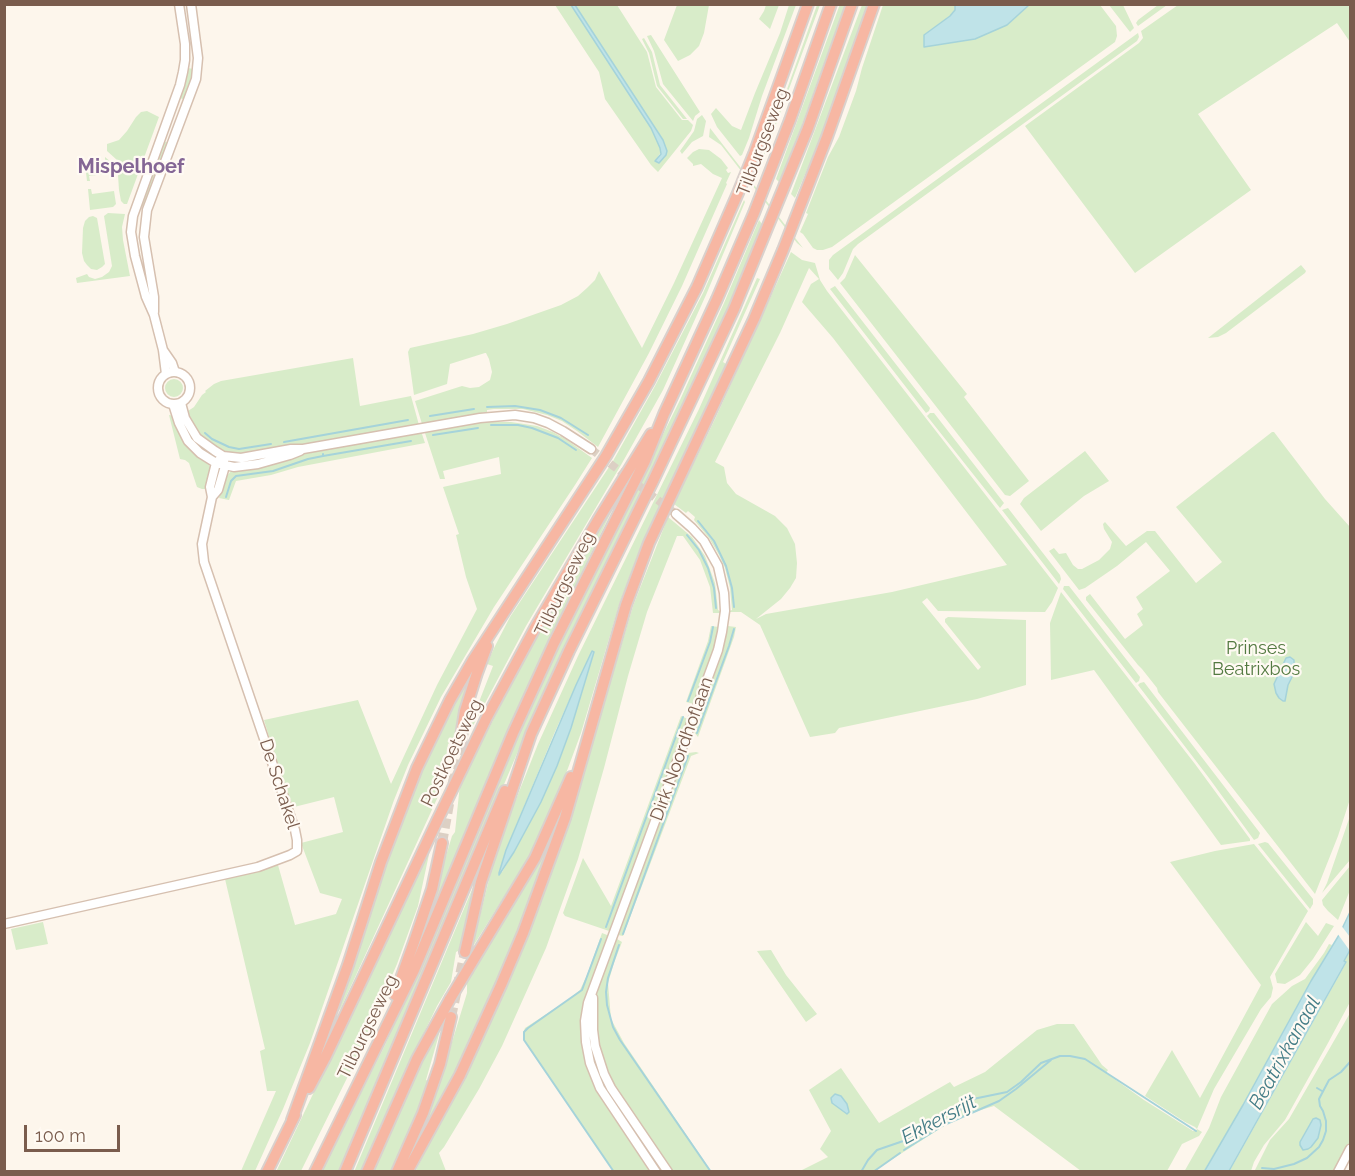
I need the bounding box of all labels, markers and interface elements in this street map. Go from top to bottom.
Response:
street label: Tilburgseweg [733,85,793,199]
district label: Mispelhoef [78,155,184,179]
street label: Tilburgseweg [530,528,600,640]
park label: Prinses Beatrixbos [1212,638,1300,680]
street label: Dirk Noordhoflaan [646,674,718,824]
street label: Postkoetsweg [417,696,487,810]
street label: De Schakel [254,736,304,832]
street label: Tilburgseweg [333,971,403,1083]
water label: Beatrixkanaal [1244,992,1326,1114]
water label: Ekkersrijt [897,1090,981,1150]
scale bar [27,1113,123,1151]
text: 100 m [35,1125,86,1146]

